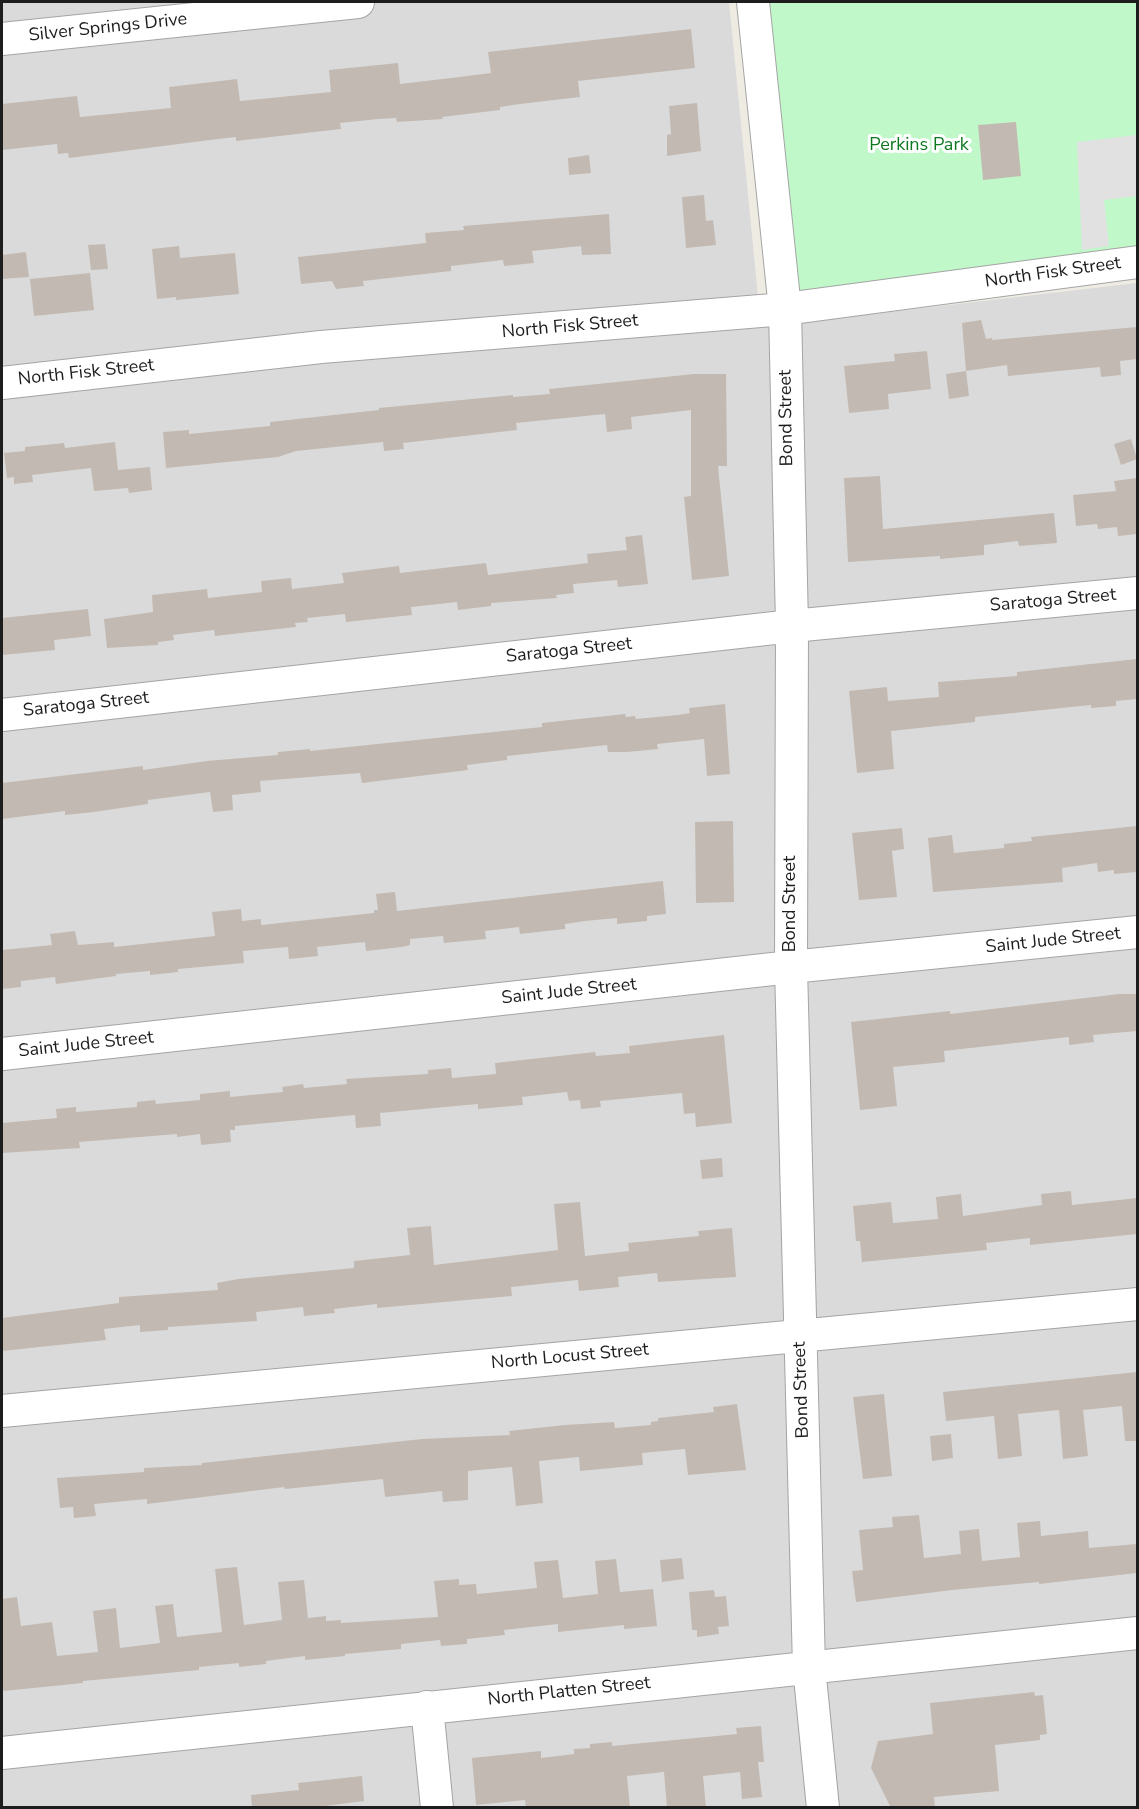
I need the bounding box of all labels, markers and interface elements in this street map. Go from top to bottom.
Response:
street label: Silver Springs Drive [28,9,188,47]
park label: Perkins Park [869,135,969,157]
street label: North Fisk Street [984,253,1122,293]
street label: North Fisk Street [501,310,639,344]
street label: North Fisk Street [17,355,155,391]
street label: Bond Street [775,370,799,466]
street label: Saratoga Street [989,585,1117,617]
street label: Saratoga Street [505,634,633,668]
street label: Saratoga Street [22,688,150,722]
street label: Bond Street [780,856,802,952]
street label: Saint Jude Street [984,923,1122,959]
street label: Saint Jude Street [500,974,638,1010]
street label: Saint Jude Street [17,1027,155,1063]
street label: North Locust Street [490,1339,650,1375]
street label: Bond Street [790,1341,814,1439]
street label: North Platten Street [487,1673,651,1711]

